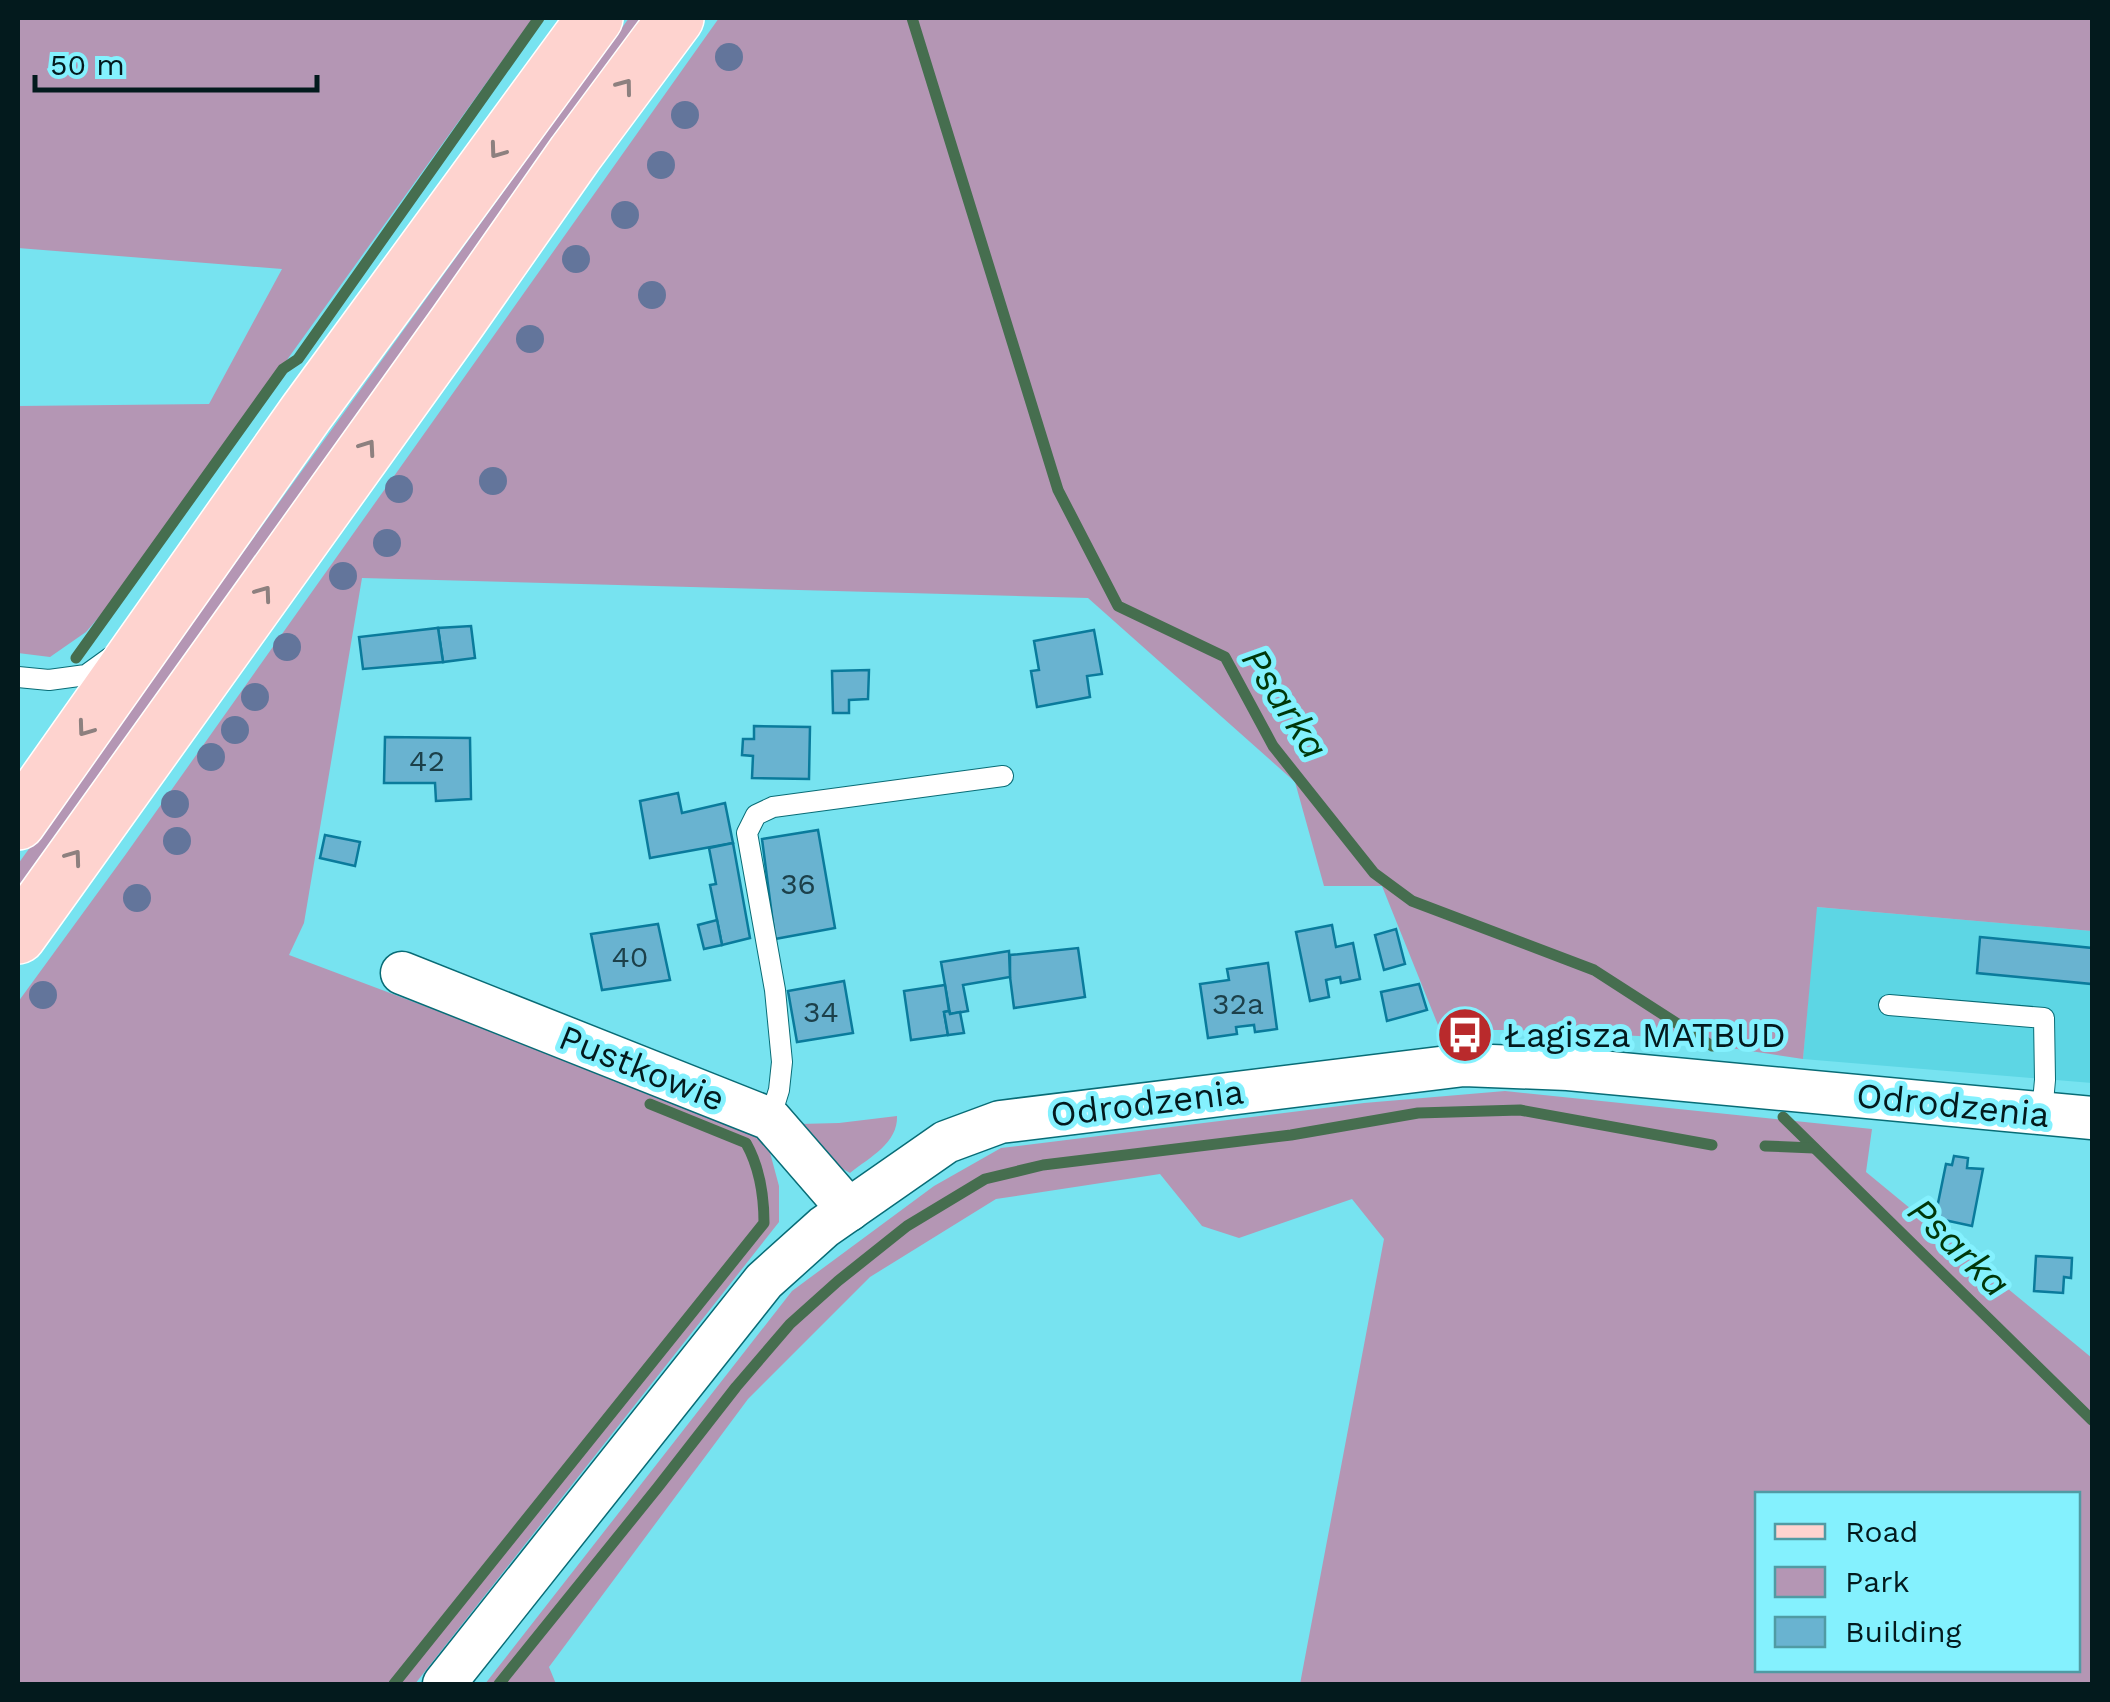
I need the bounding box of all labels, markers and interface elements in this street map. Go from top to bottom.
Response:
scale bar [35,30,318,92]
text: 50 m [50,47,125,82]
one-way arrow [614,79,631,97]
one-way arrow [492,140,509,158]
one-way arrow [356,440,374,459]
one-way arrow [252,586,270,604]
water label: Psarka [1233,639,1337,767]
one-way arrow [78,717,97,736]
house number: 42 [409,743,445,778]
one-way arrow [63,850,80,868]
house number: 36 [780,866,816,901]
house number: 40 [612,939,649,974]
house number: 32a [1212,986,1264,1021]
house number: 34 [803,994,839,1029]
bus stop icon: Łagisza MATBUD [1435,1005,1495,1065]
place label: Łagisza MATBUD [1504,1014,1786,1056]
street label: Pustkowie [553,1016,731,1120]
street label: Odrodzenia [1048,1070,1246,1136]
street label: Odrodzenia [1854,1074,2052,1136]
water label: Psarka [1899,1188,2019,1306]
legend [1755,1492,2080,1672]
text: Road [1845,1514,1918,1549]
text: Park [1845,1564,1910,1599]
text: Building [1845,1614,1962,1649]

